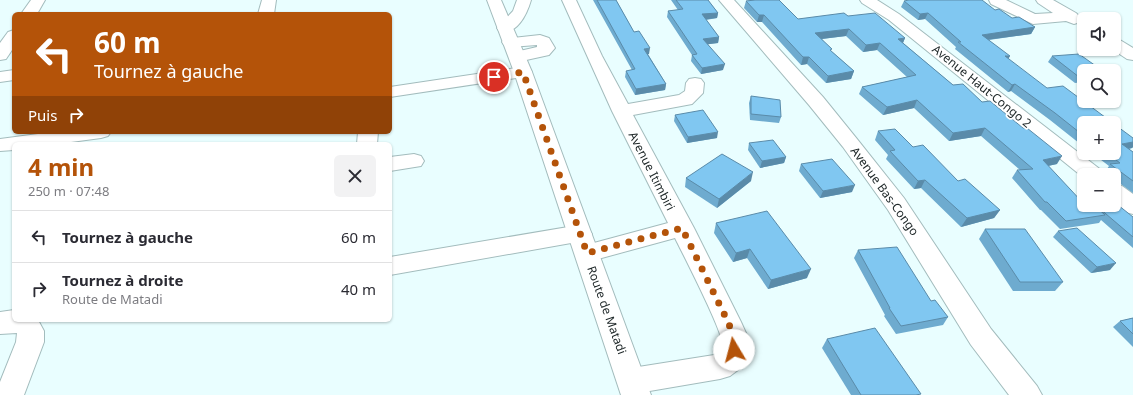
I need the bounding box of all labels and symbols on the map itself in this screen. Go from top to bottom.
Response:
street label: Avenue Haut-Congo 2 [929,41,1035,132]
pin [477,60,511,94]
street label: Avenue Itimbiri [625,129,679,213]
street label: Avenue Bas-Congo [847,143,923,239]
street label: Route de Matadi [583,263,631,357]
position arrow [713,329,755,371]

